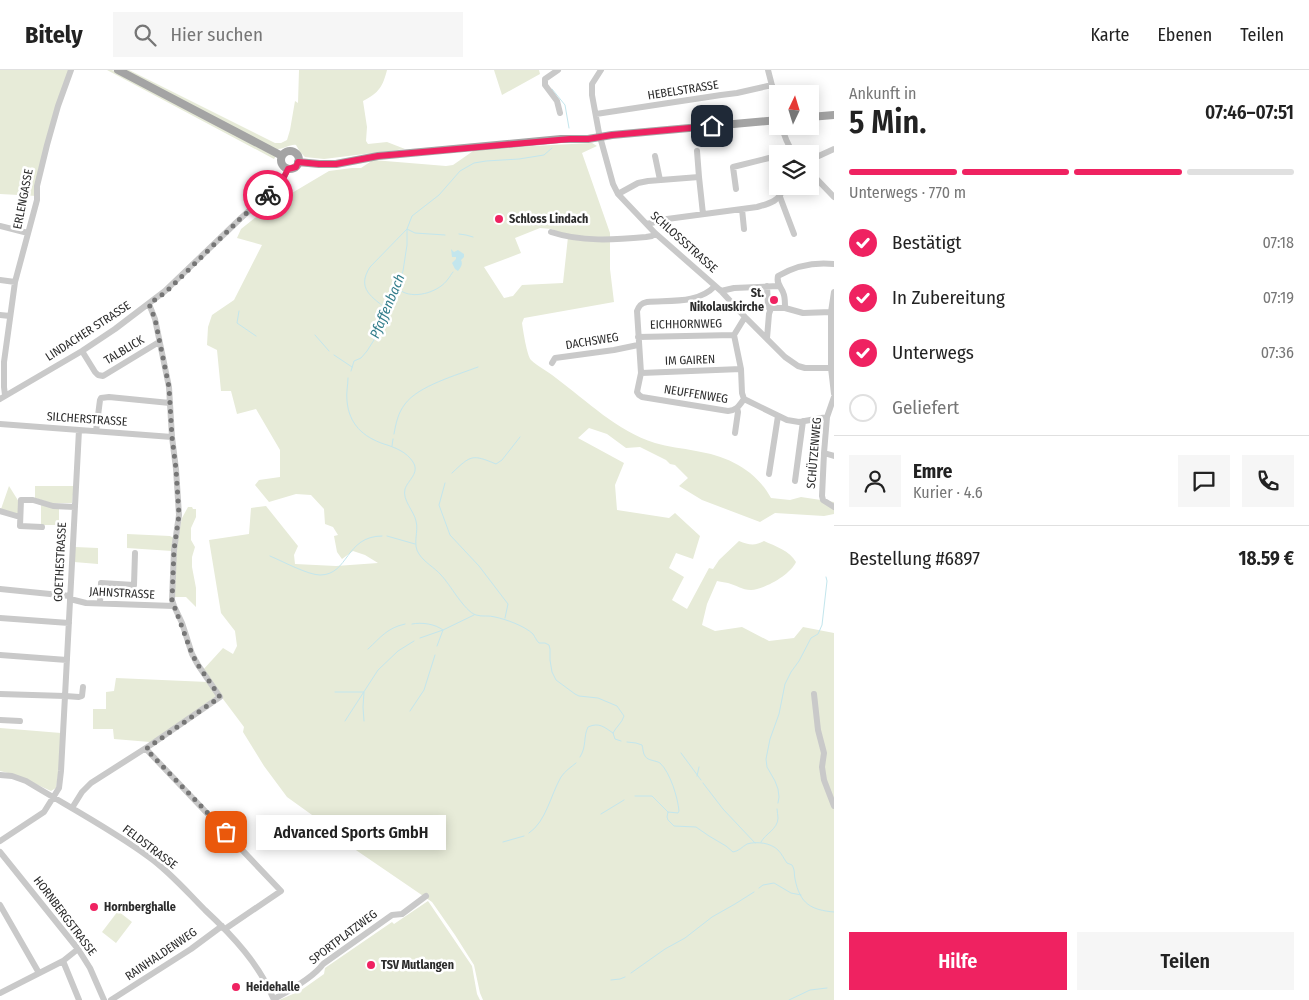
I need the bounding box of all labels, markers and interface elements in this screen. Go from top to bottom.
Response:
search box [113,12,463,57]
text: Bitely [25,21,83,49]
icon: search [131,21,159,49]
text: Hier suchen [171,23,263,46]
text: Karte [1090,24,1129,46]
text: Ebenen [1157,24,1212,46]
text: Teilen [1240,24,1284,46]
street label: HEBELSTRASSE [646,77,720,103]
text: Ankunft in [849,84,916,103]
north arrow [769,85,819,135]
map controls [769,85,819,195]
text: 07:46–07:51 [1205,101,1294,124]
text: 5 Min. [849,103,927,141]
pin [691,105,733,147]
icon: home [698,112,726,140]
button: layers [769,145,819,195]
street label: ERLENGASSE [10,167,36,230]
courier [243,170,293,220]
icon: bike [254,181,282,209]
text: Unterwegs · 770 m [849,183,966,202]
street label: SCHLOSSSTRASSE [648,208,720,276]
place label: Schloss Lindach [509,212,588,226]
marker: Schloss Lindach [493,213,505,225]
icon: check [849,229,877,257]
text: Bestätigt [892,231,961,254]
text: 07:18 [1262,233,1294,252]
water label: Pfaffenbach [366,271,409,341]
icon: check [849,284,877,312]
place label: St. Nikolauskirche [690,286,764,314]
text: In Zubereitung [892,286,1005,309]
text: 07:19 [1263,288,1294,307]
marker: St. Nikolauskirche [768,294,780,306]
street label: LINDACHER STRASSE [43,298,133,364]
street label: EICHHORNWEG [650,316,722,332]
street label: DACHSWEG [564,330,620,352]
street label: TALBLICK [102,332,147,367]
icon: check [849,339,877,367]
text: Unterwegs [892,341,974,364]
text: 07:36 [1261,343,1294,362]
street label: IM GAIREN [665,352,715,368]
street label: NEUFFENWEG [663,382,729,406]
text: Geliefert [892,396,959,419]
street label: SILCHERSTRASSE [46,409,128,429]
street label: SCHÜTZENWEG [802,416,824,489]
button: person [849,455,901,507]
button: chat [1178,455,1230,507]
button: phone [1242,455,1294,507]
text: Emre [913,460,952,483]
text: Kurier · 4.6 [913,483,983,502]
street label: GOETHESTRASSE [51,521,69,602]
text: Bestellung #6897 [849,547,980,570]
text: 18.59 € [1238,547,1294,570]
street label: JAHNSTRASSE [89,584,156,602]
pin [205,811,247,853]
callout: Advanced Sports GmbH [256,814,446,850]
icon: bag [212,818,240,846]
street label: FELDSTRASSE [120,822,180,872]
text: Advanced Sports GmbH [274,823,428,842]
street label: HORNBERGSTRASSE [31,874,100,959]
place label: Hornberghalle [104,900,176,914]
marker: Hornberghalle [88,901,100,913]
street label: SPORTPLATZWEG [306,907,380,967]
street label: RAINHALDENWEG [123,925,200,983]
button: Hilfe [849,932,1067,990]
button: Teilen [1077,932,1294,990]
place label: TSV Mutlangen [381,958,454,972]
marker: TSV Mutlangen [365,959,377,971]
place label: Heidehalle [246,980,300,994]
marker: Heidehalle [230,981,242,993]

